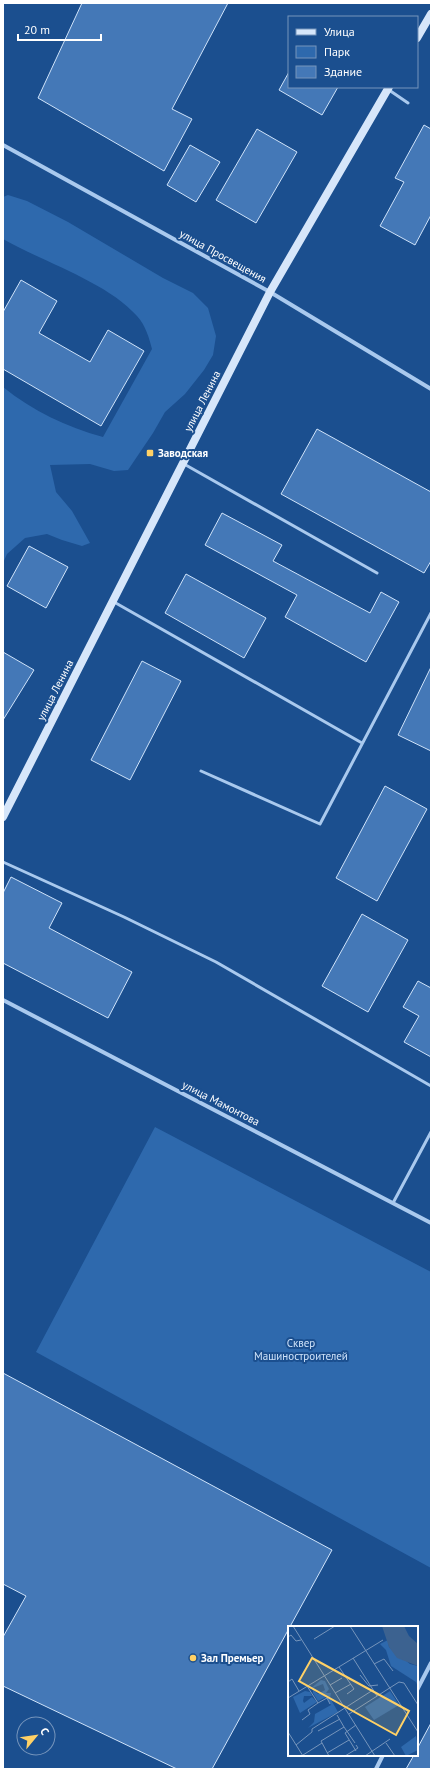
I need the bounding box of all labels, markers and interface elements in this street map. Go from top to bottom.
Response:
scale bar [18,16,101,42]
legend [288,16,418,88]
text: 20 m [24,22,50,37]
text: Улица [324,24,355,39]
text: Парк [324,44,350,59]
text: Здание [324,64,362,79]
street label: улица Просвещения [177,226,269,286]
street label: улица Ленина [181,368,223,434]
place label: Заводская [158,446,208,460]
marker: Заводская [145,448,155,458]
street label: улица Ленина [34,657,76,723]
street label: улица Мамонтова [180,1077,262,1129]
park label: Сквер Машиностроителей [254,1336,348,1363]
inset map [288,1626,418,1756]
place label: Зал Премьер [201,1651,263,1665]
marker: Зал Премьер [188,1653,198,1663]
north arrow [16,1716,56,1756]
text: С [37,1725,52,1737]

